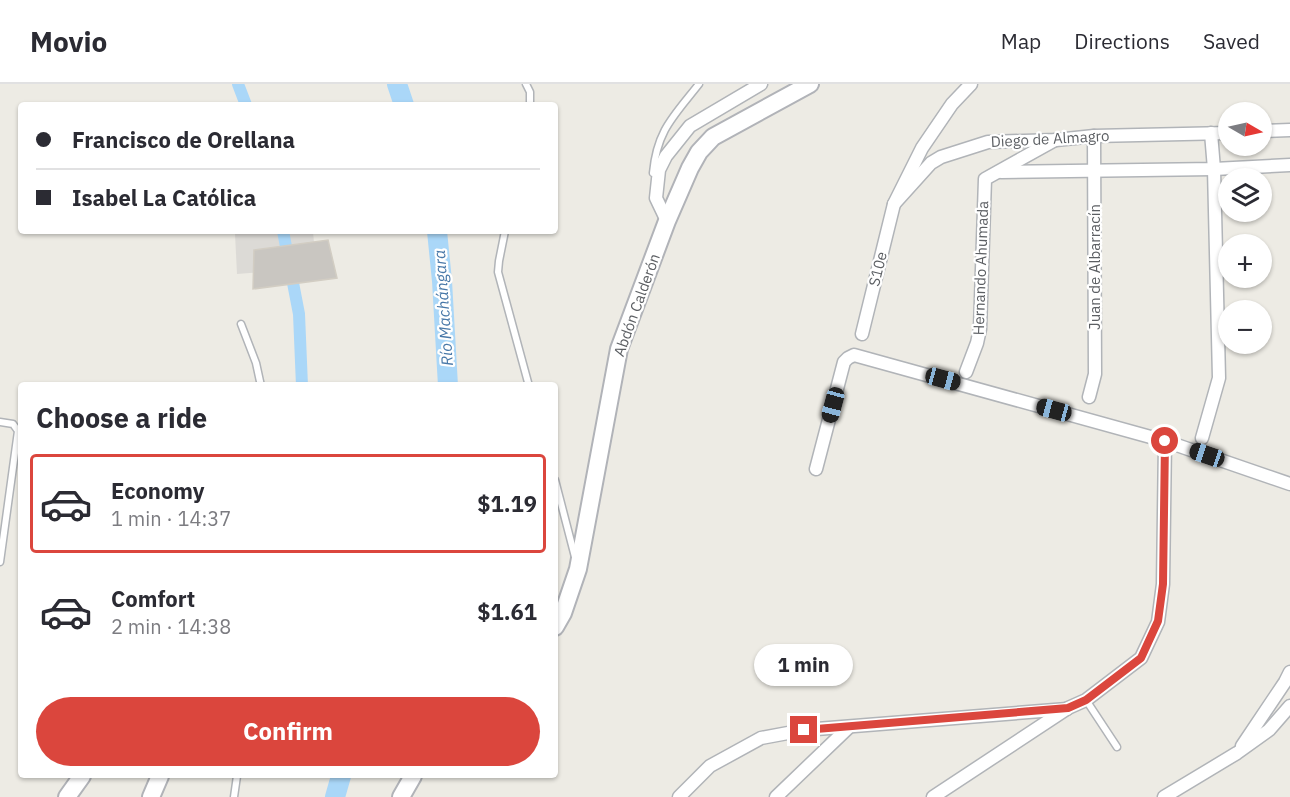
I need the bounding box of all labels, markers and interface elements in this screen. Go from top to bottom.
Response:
text: Movio [30,23,107,60]
text: Map [1001,27,1041,55]
text: Directions [1074,27,1170,55]
text: Saved [1203,27,1260,55]
north arrow [1218,102,1272,156]
map controls [1218,102,1272,354]
text: Francisco de Orellana [72,125,295,154]
street label: Diego de Almagro [990,126,1110,151]
button: layers [1218,168,1272,222]
text: Isabel La Católica [72,183,256,212]
street label: Hernando Ahumada [969,200,992,336]
street label: Juan de Albarracín [1085,204,1104,330]
button: + [1218,234,1272,288]
water label: Río Machángara [429,249,457,367]
street label: S10e [864,250,891,288]
street label: Abdón Calderón [609,251,664,359]
button: − [1218,300,1272,354]
car [923,366,963,392]
car [820,385,846,425]
car [1034,397,1074,423]
text: Choose a ride [36,400,207,435]
route start [1151,427,1178,454]
car [1187,441,1227,469]
text: Economy [111,476,205,505]
icon: car [39,477,93,531]
text: $1.19 [477,489,537,518]
text: 1 min · 14:37 [111,505,231,532]
text: Comfort [111,584,195,613]
icon: car [39,585,93,639]
text: $1.61 [477,597,537,626]
text: 2 min · 14:38 [111,613,231,640]
callout: 1 min [754,643,854,685]
text: 1 min [777,651,830,678]
button: Confirm [36,697,540,766]
route end [790,716,817,743]

